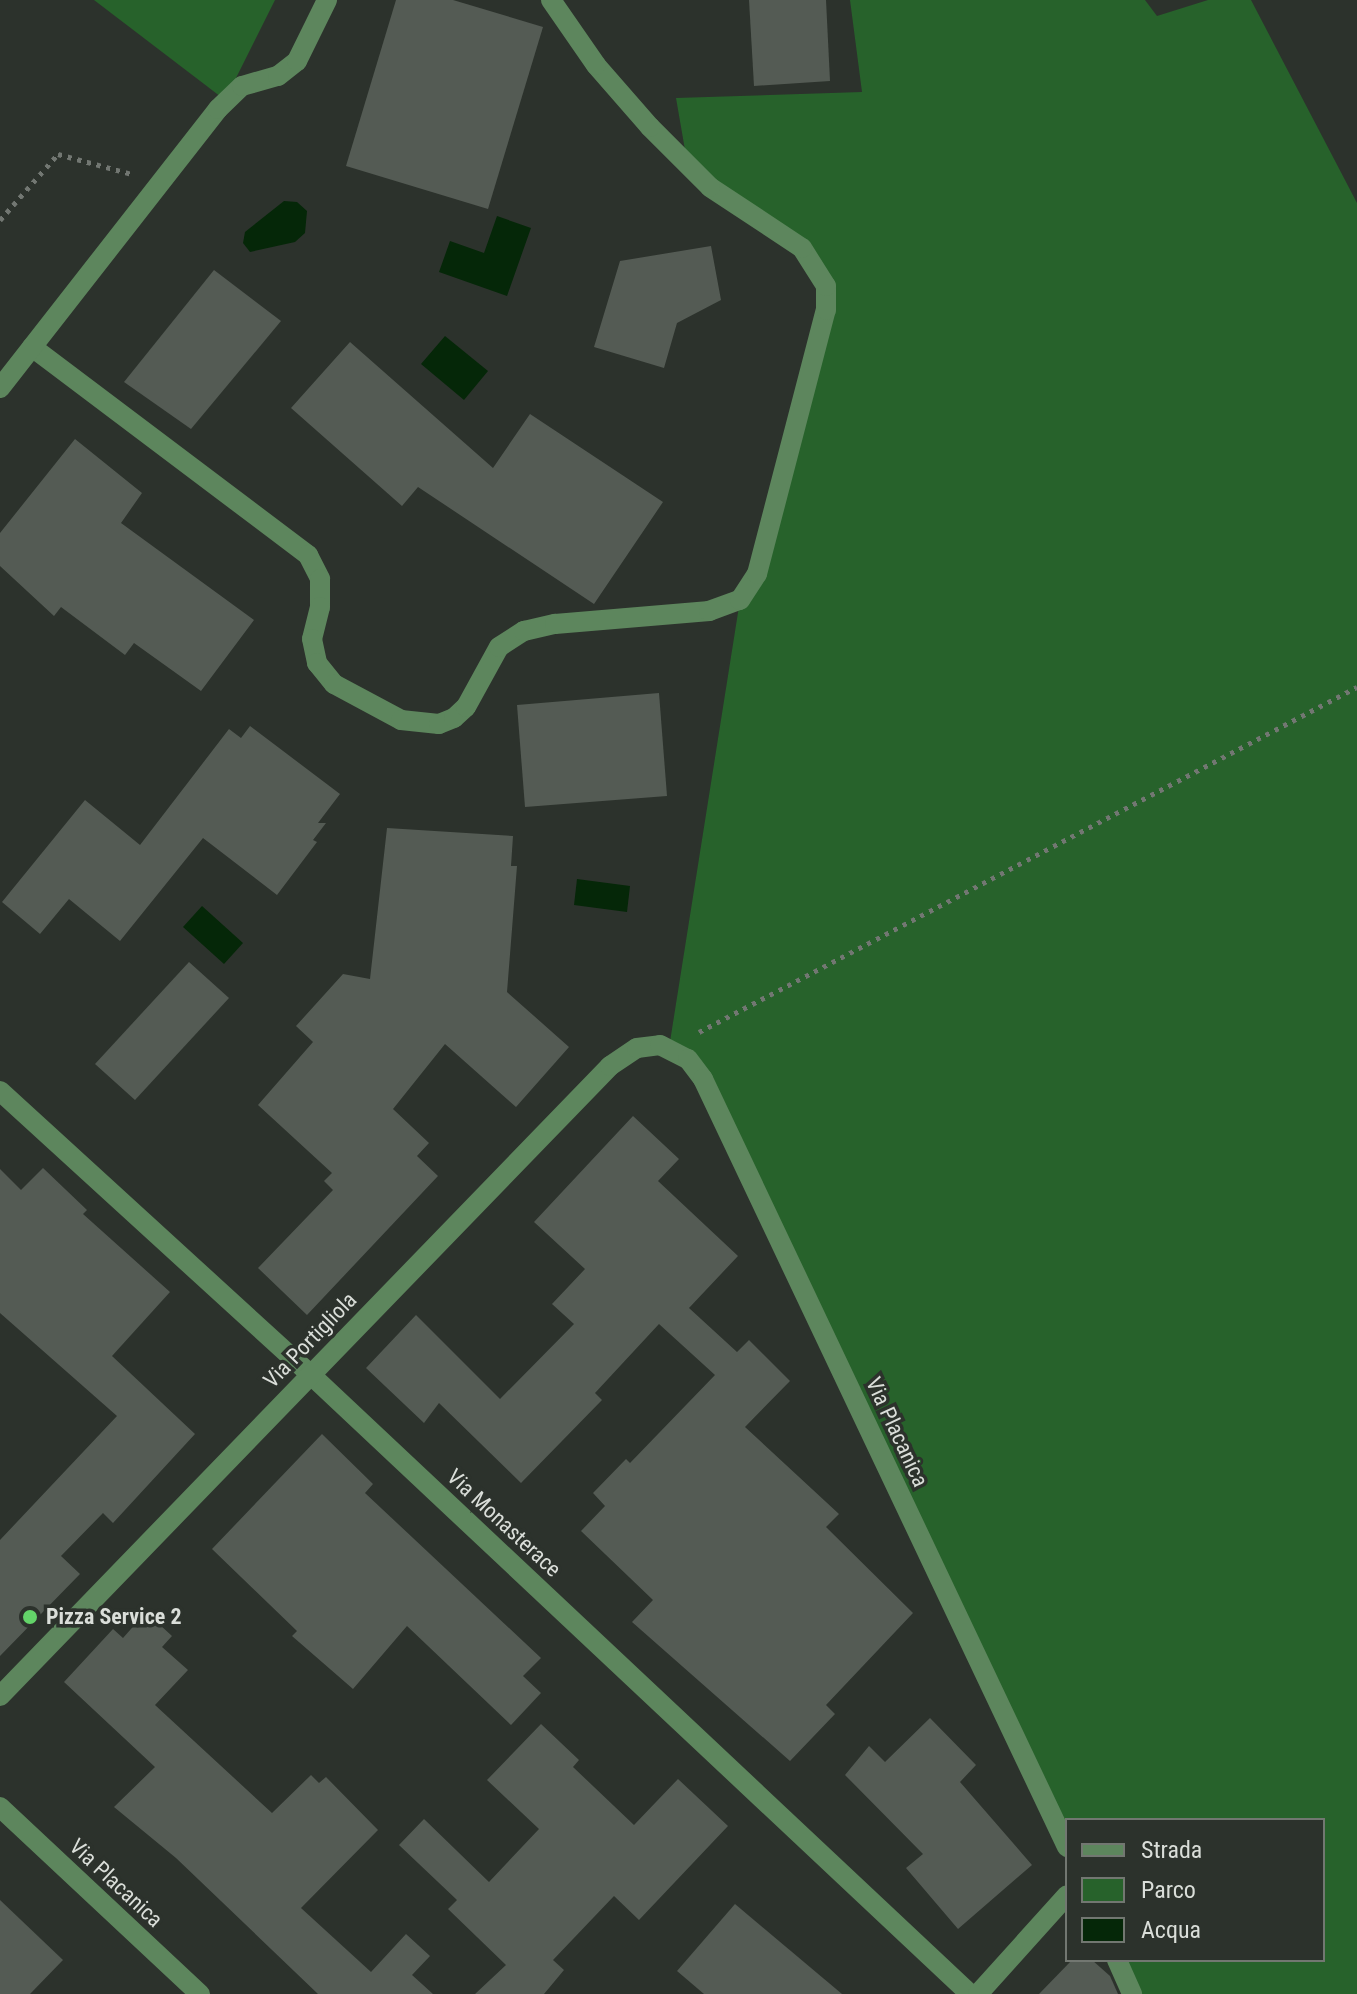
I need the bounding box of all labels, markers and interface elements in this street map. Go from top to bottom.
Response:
street label: Via Portigliola [258,1287,362,1393]
street label: Via Placanica [860,1373,934,1491]
street label: Via Monasterace [442,1464,566,1582]
place label: Pizza Service 2 [46,1604,182,1630]
marker: Pizza Service 2 [21,1608,39,1626]
legend [1065,1818,1325,1962]
street label: Via Placanica [64,1833,168,1933]
text: Strada [1141,1836,1202,1864]
text: Parco [1141,1876,1196,1904]
text: Acqua [1141,1916,1201,1944]

